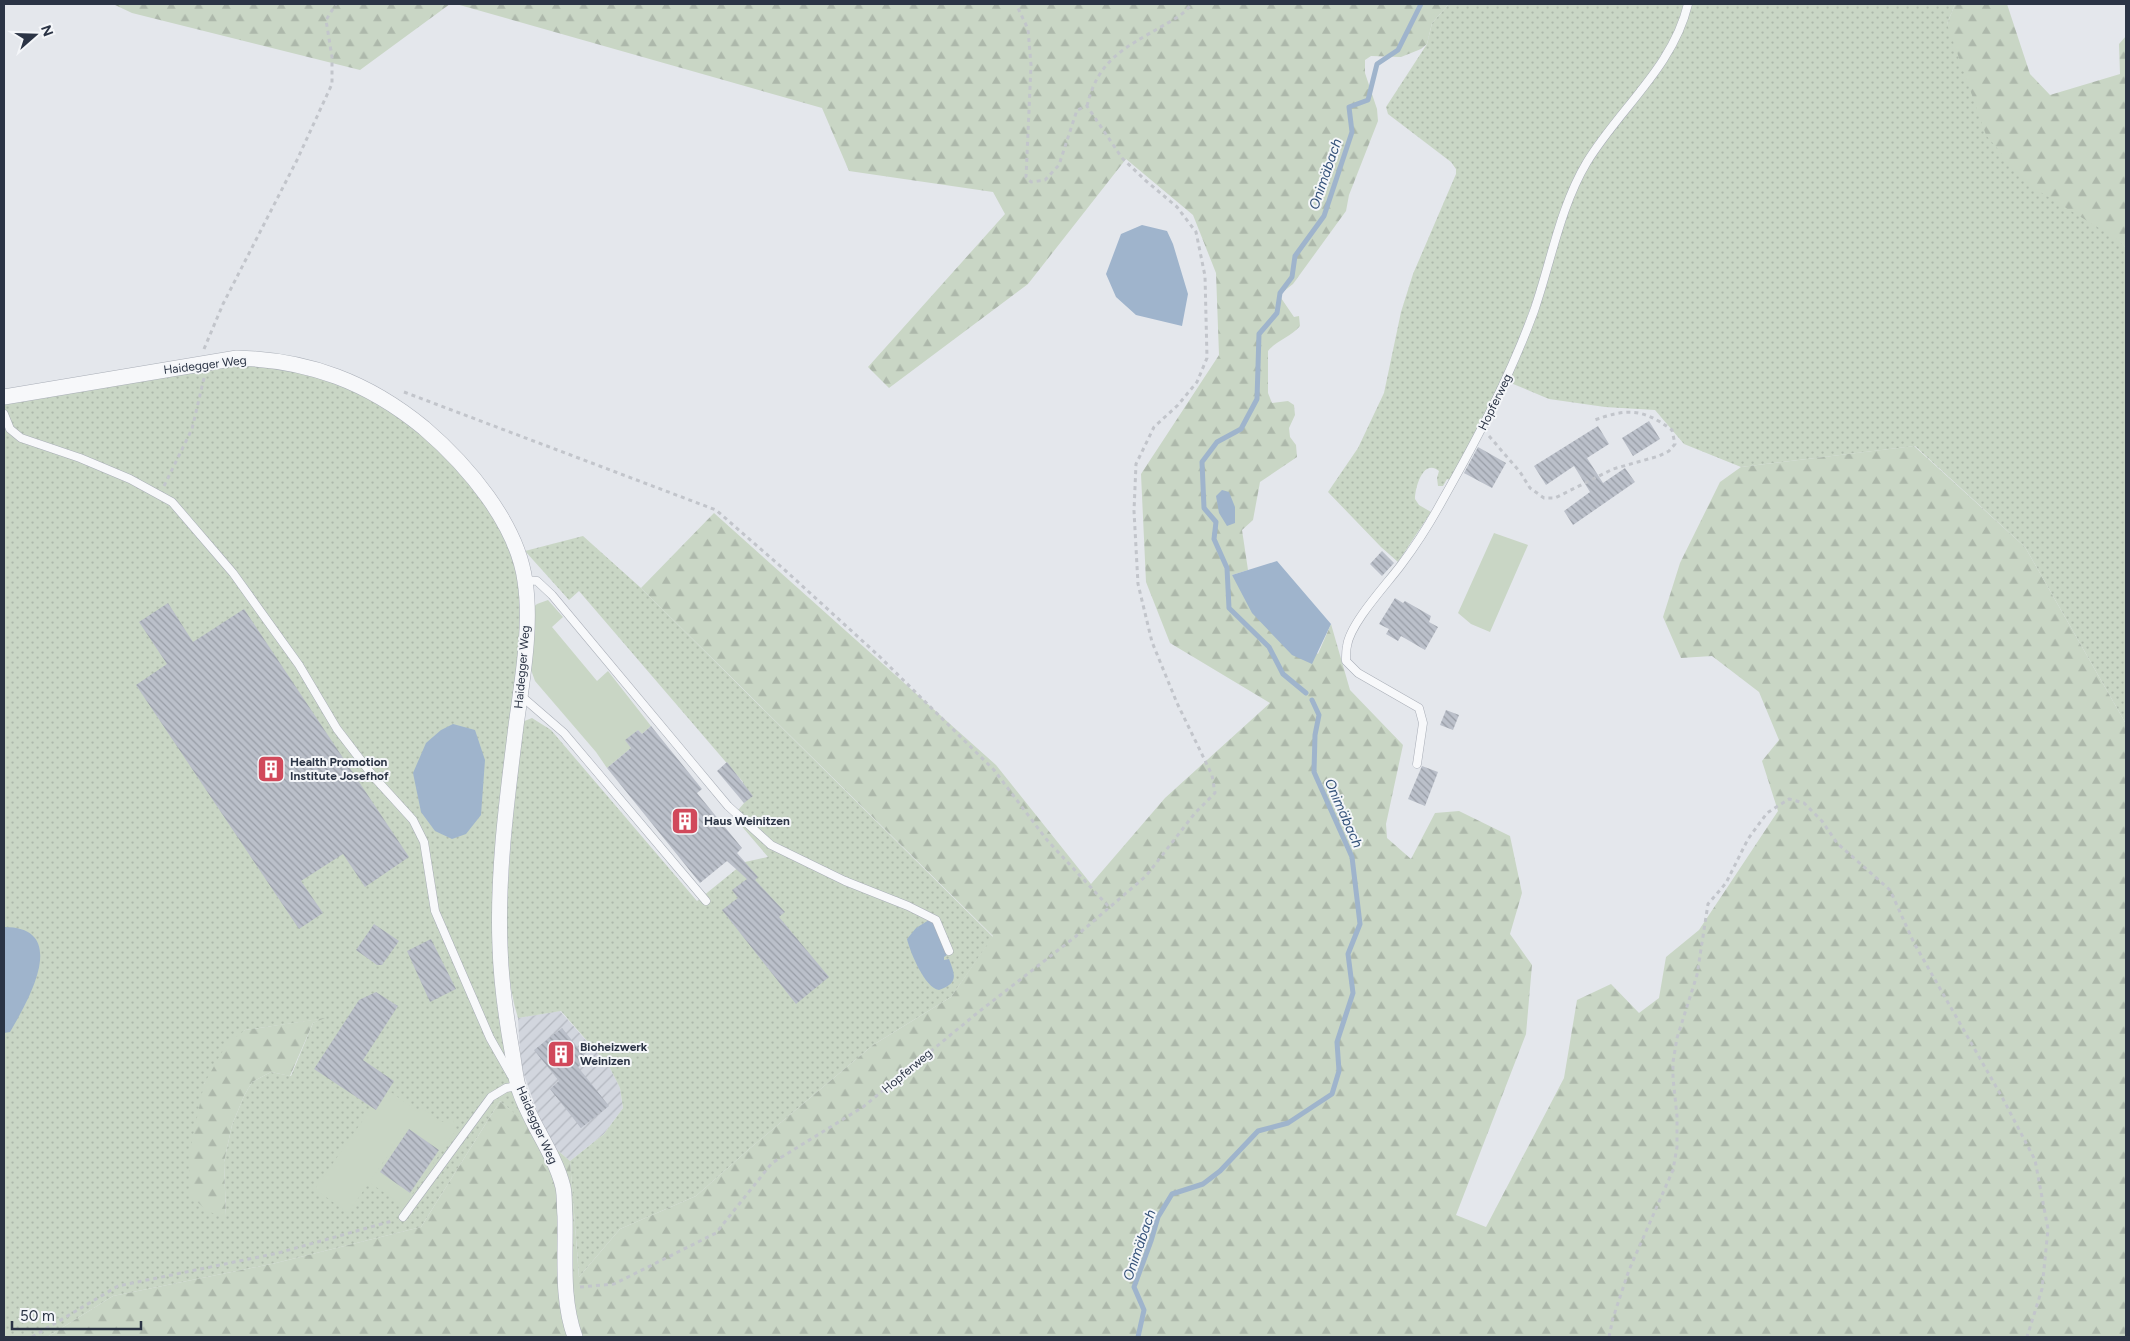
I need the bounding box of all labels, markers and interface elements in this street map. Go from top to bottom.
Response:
north arrow [10,10,60,60]
text: N [37,23,57,39]
water label: Onimäbach [1305,136,1346,212]
street label: Haidegger Weg [163,353,247,377]
street label: Hopferweg [1475,372,1515,432]
street label: Haidegger Weg [511,625,533,709]
building icon: Health Promotion Institute Josefhof [256,754,286,784]
place label: Health Promotion Institute Josefhof [290,755,389,783]
water label: Onimäbach [1321,776,1366,851]
building icon: Haus Weinitzen [670,806,700,836]
place label: Haus Weinitzen [704,814,790,828]
building icon: Bioheizwerk Weinizen [546,1039,576,1069]
place label: Bioheizwerk Weinizen [580,1040,648,1068]
street label: Hopferweg [879,1046,935,1096]
street label: Haidegger Weg [514,1084,560,1166]
water label: Onimäbach [1119,1207,1160,1283]
scale bar [12,1298,141,1330]
text: 50 m [20,1307,55,1325]

